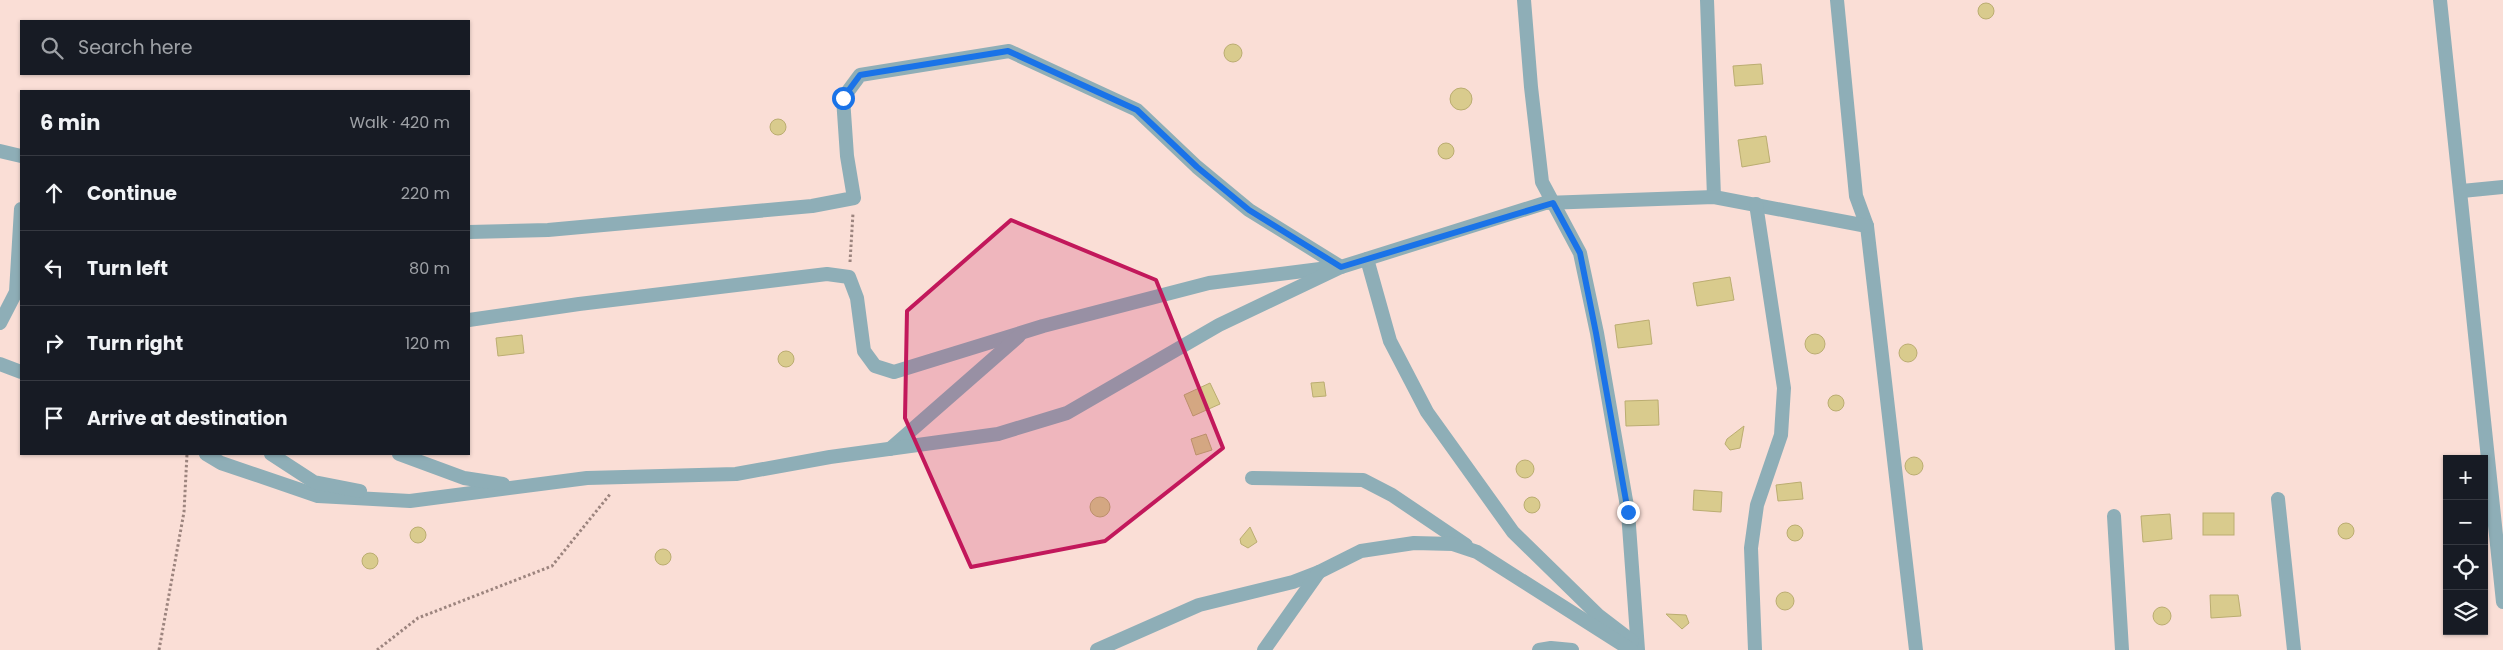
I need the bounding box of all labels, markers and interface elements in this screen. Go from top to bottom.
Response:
search box [20,20,470,75]
icon: search [38,34,66,62]
text: Search here [78,34,192,61]
route start [832,87,855,110]
text: 6 min [40,108,100,137]
text: Walk · 420 m [349,111,450,134]
icon: ahead [40,179,68,207]
text: Continue [87,180,177,207]
text: 220 m [401,182,450,205]
icon: left [40,254,68,282]
text: Turn left [87,255,168,282]
text: 80 m [409,257,450,280]
icon: right [40,329,68,357]
text: Turn right [87,330,183,357]
text: 120 m [405,332,450,355]
icon: arrive [40,404,68,432]
text: Arrive at destination [87,405,288,432]
map controls [2443,455,2488,635]
button: + [2443,455,2488,500]
button: − [2443,500,2488,545]
route end [1617,501,1640,524]
button: locate [2443,545,2488,590]
button: layers [2443,590,2488,635]

